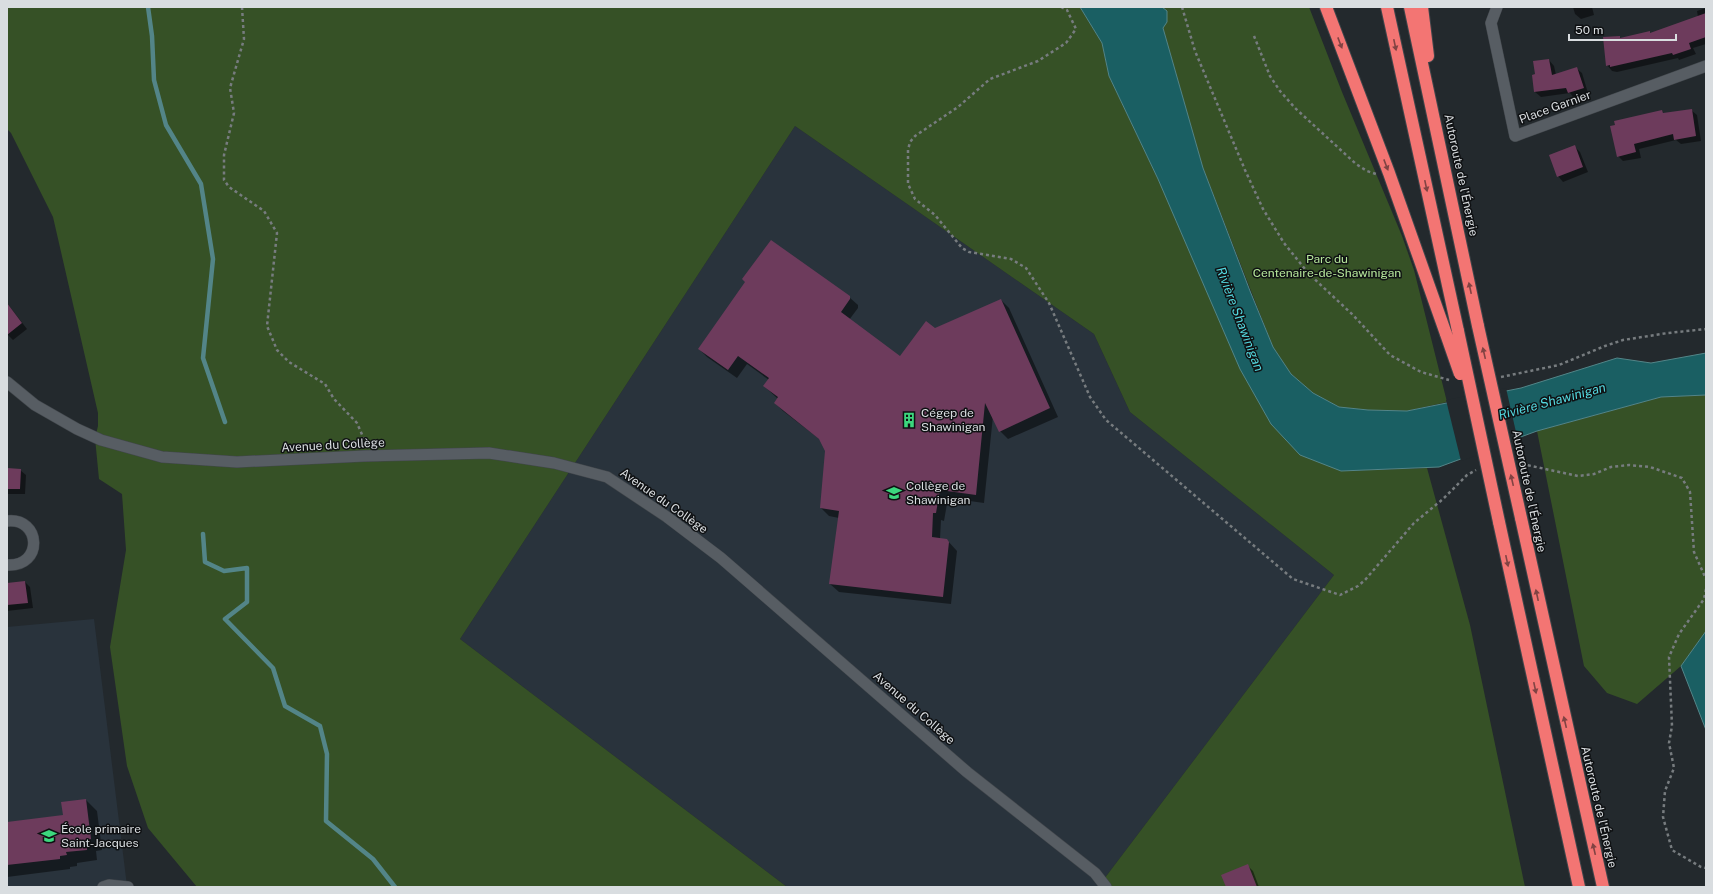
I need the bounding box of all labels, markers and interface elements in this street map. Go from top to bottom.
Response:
scale bar [1569,16,1676,42]
text: 50 m [1575,23,1603,37]
one-way arrow [1337,38,1343,50]
one-way arrow [1393,39,1399,51]
street label: Place Garnier [1517,87,1593,126]
street label: Autoroute de l'Énergie [1441,113,1481,238]
one-way arrow [1384,159,1390,171]
one-way arrow [1423,180,1429,192]
park label: Parc du Centenaire-de-Shawinigan [1253,252,1401,280]
water label: Rivière Shawinigan [1213,265,1267,373]
one-way arrow [1467,282,1473,294]
one-way arrow [1480,347,1486,359]
water label: Rivière Shawinigan [1497,379,1607,423]
place label: Cégep de Shawinigan [921,406,986,434]
building icon: Cégep de Shawinigan [900,411,918,429]
street label: Autoroute de l'Énergie [1509,429,1549,554]
street label: Avenue du Collège [281,435,385,455]
street label: Avenue du Collège [618,466,711,537]
one-way arrow [1509,474,1515,486]
place label: Collège de Shawinigan [906,479,971,507]
school or university icon: Collège de Shawinigan [885,484,903,502]
one-way arrow [1505,554,1511,567]
one-way arrow [1534,589,1540,601]
street label: Avenue du Collège [870,669,958,747]
one-way arrow [1532,681,1538,694]
one-way arrow [1562,716,1568,728]
street label: Autoroute de l'Énergie [1578,745,1620,869]
place label: École primaire Saint-Jacques [61,822,141,850]
school or university icon: École primaire Saint-Jacques [40,827,58,845]
one-way arrow [1590,843,1596,855]

